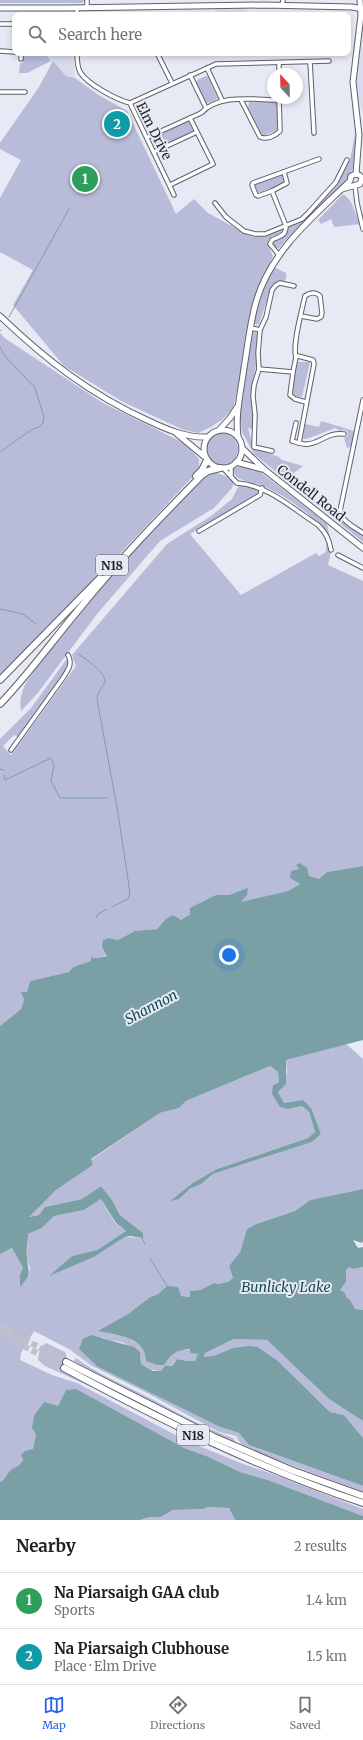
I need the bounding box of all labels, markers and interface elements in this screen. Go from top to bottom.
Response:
search box [12,12,351,56]
icon: search [26,23,48,45]
text: Search here [58,25,142,44]
north arrow [267,68,303,104]
street label: Elm Drive [132,99,176,163]
pin: 2 [104,109,130,139]
pin: 1 [72,164,98,194]
street label: Condell Road [273,461,349,525]
road number: N18 [96,555,128,575]
your location [219,945,239,965]
water label: Shannon [122,986,180,1028]
water label: Bunlicky Lake [241,1278,331,1296]
road number: N18 [177,1425,209,1445]
text: Nearby [16,1535,76,1557]
text: 2 results [294,1538,347,1555]
text: Na Piarsaigh GAA club [54,1583,219,1602]
text: 1 [26,1592,32,1609]
text: 1.4 km [306,1592,347,1609]
text: Sports [54,1602,95,1619]
text: Na Piarsaigh Clubhouse [54,1639,229,1658]
text: 2 [25,1648,33,1665]
text: 1.5 km [306,1648,347,1665]
text: Place · Elm Drive [54,1658,156,1675]
tab: Map [42,1694,66,1732]
tab: Directions [150,1694,205,1732]
tab: Saved [290,1694,321,1732]

